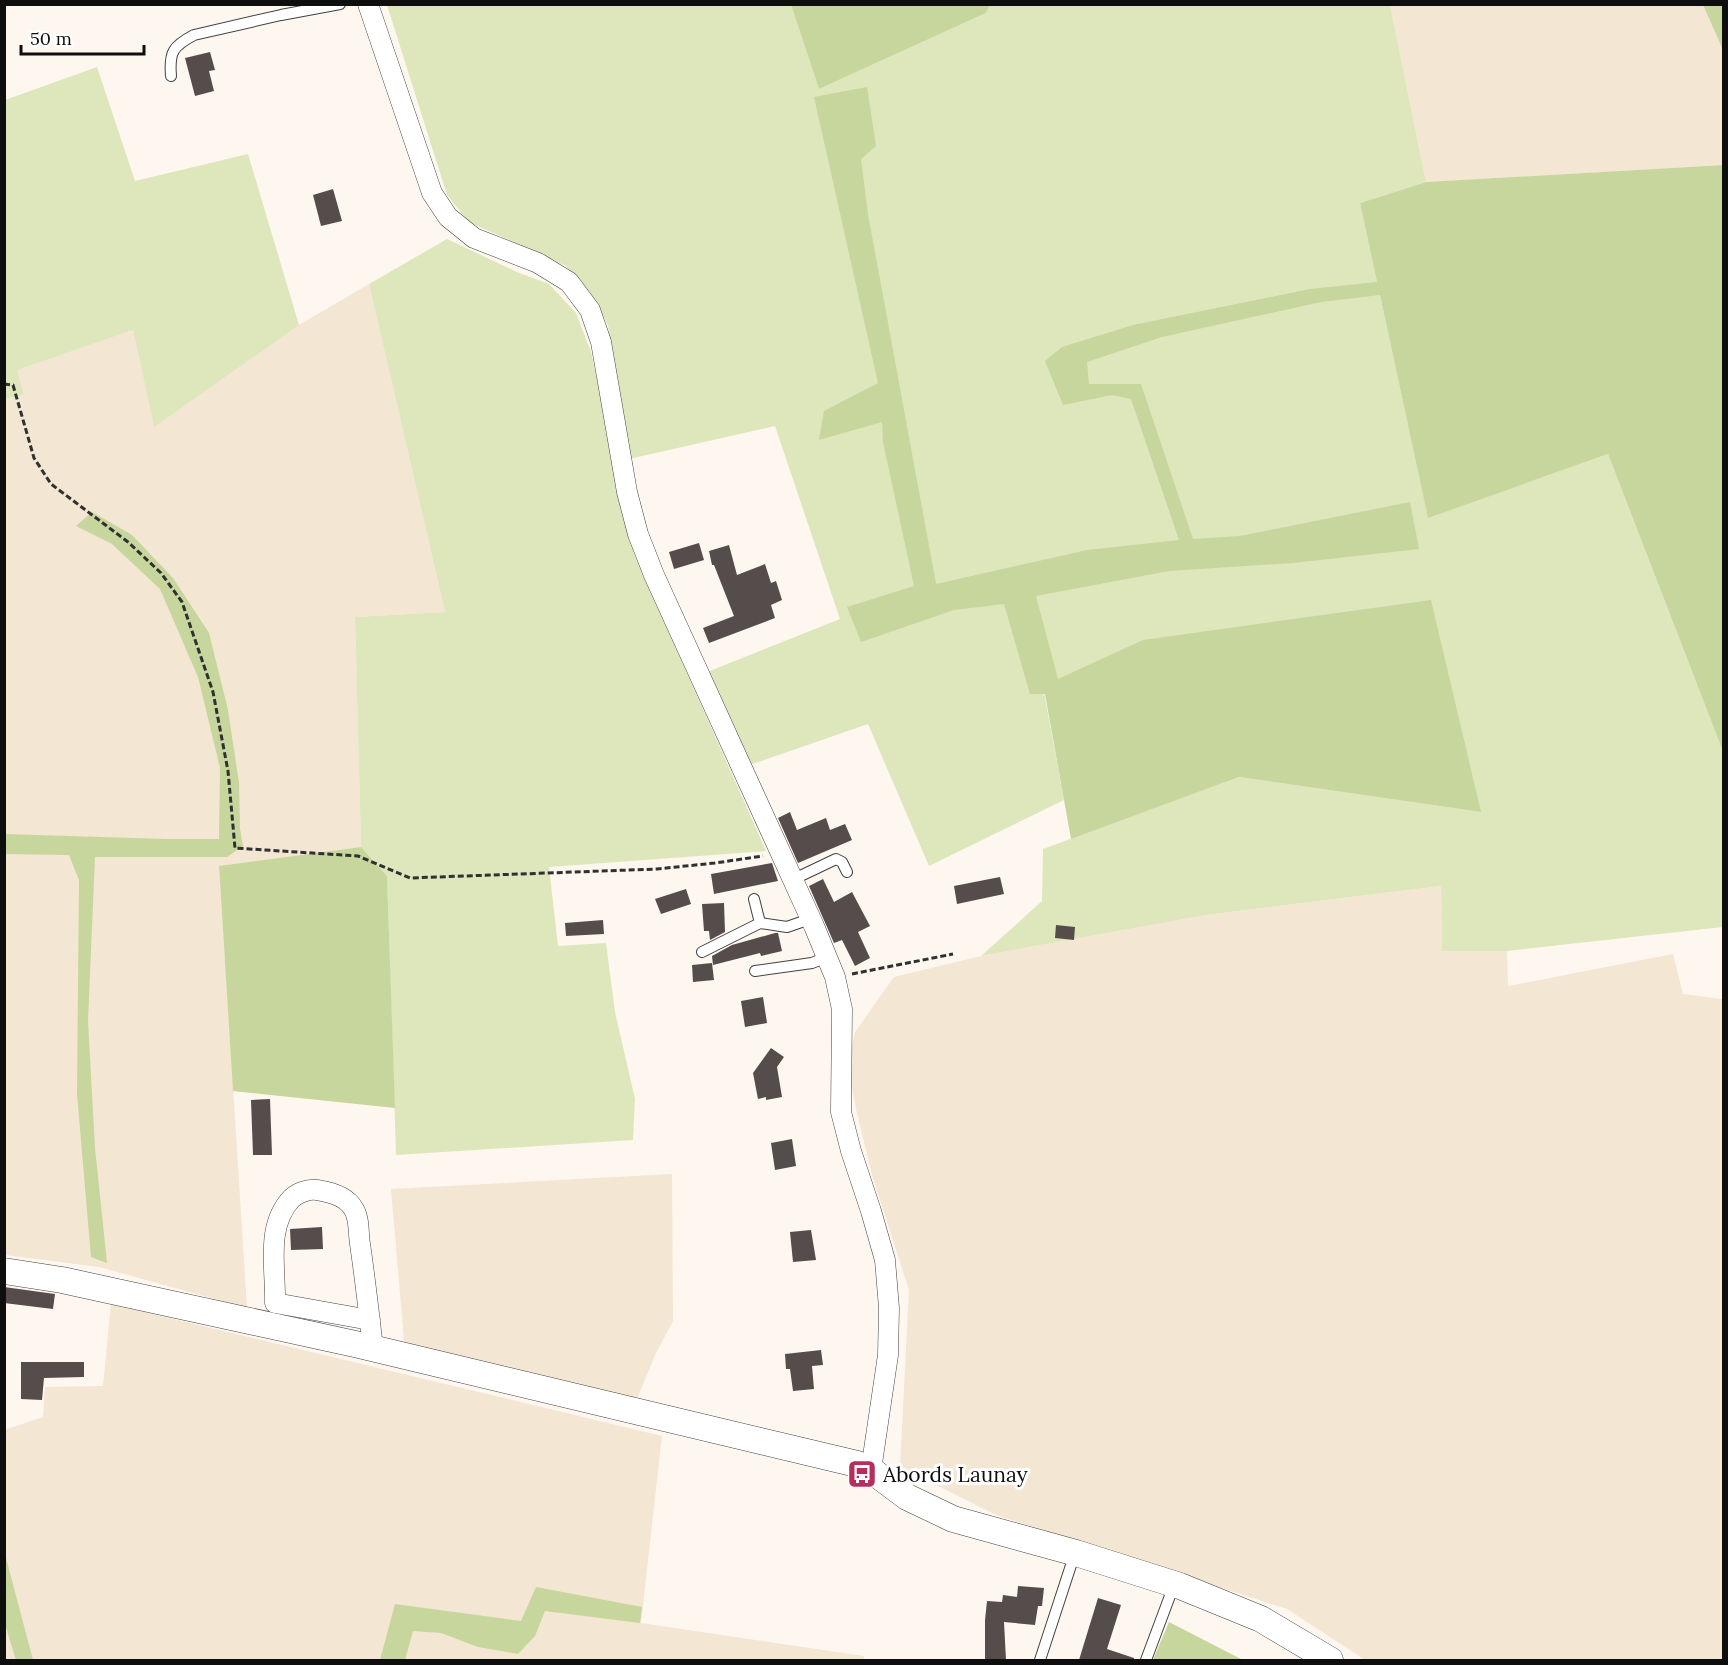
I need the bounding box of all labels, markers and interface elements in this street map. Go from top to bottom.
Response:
scale bar [21,18,144,56]
text: 50 m [30,27,72,50]
bus stop icon: Abords Launay [846,1458,878,1490]
place label: Abords Launay [882,1461,1028,1488]

